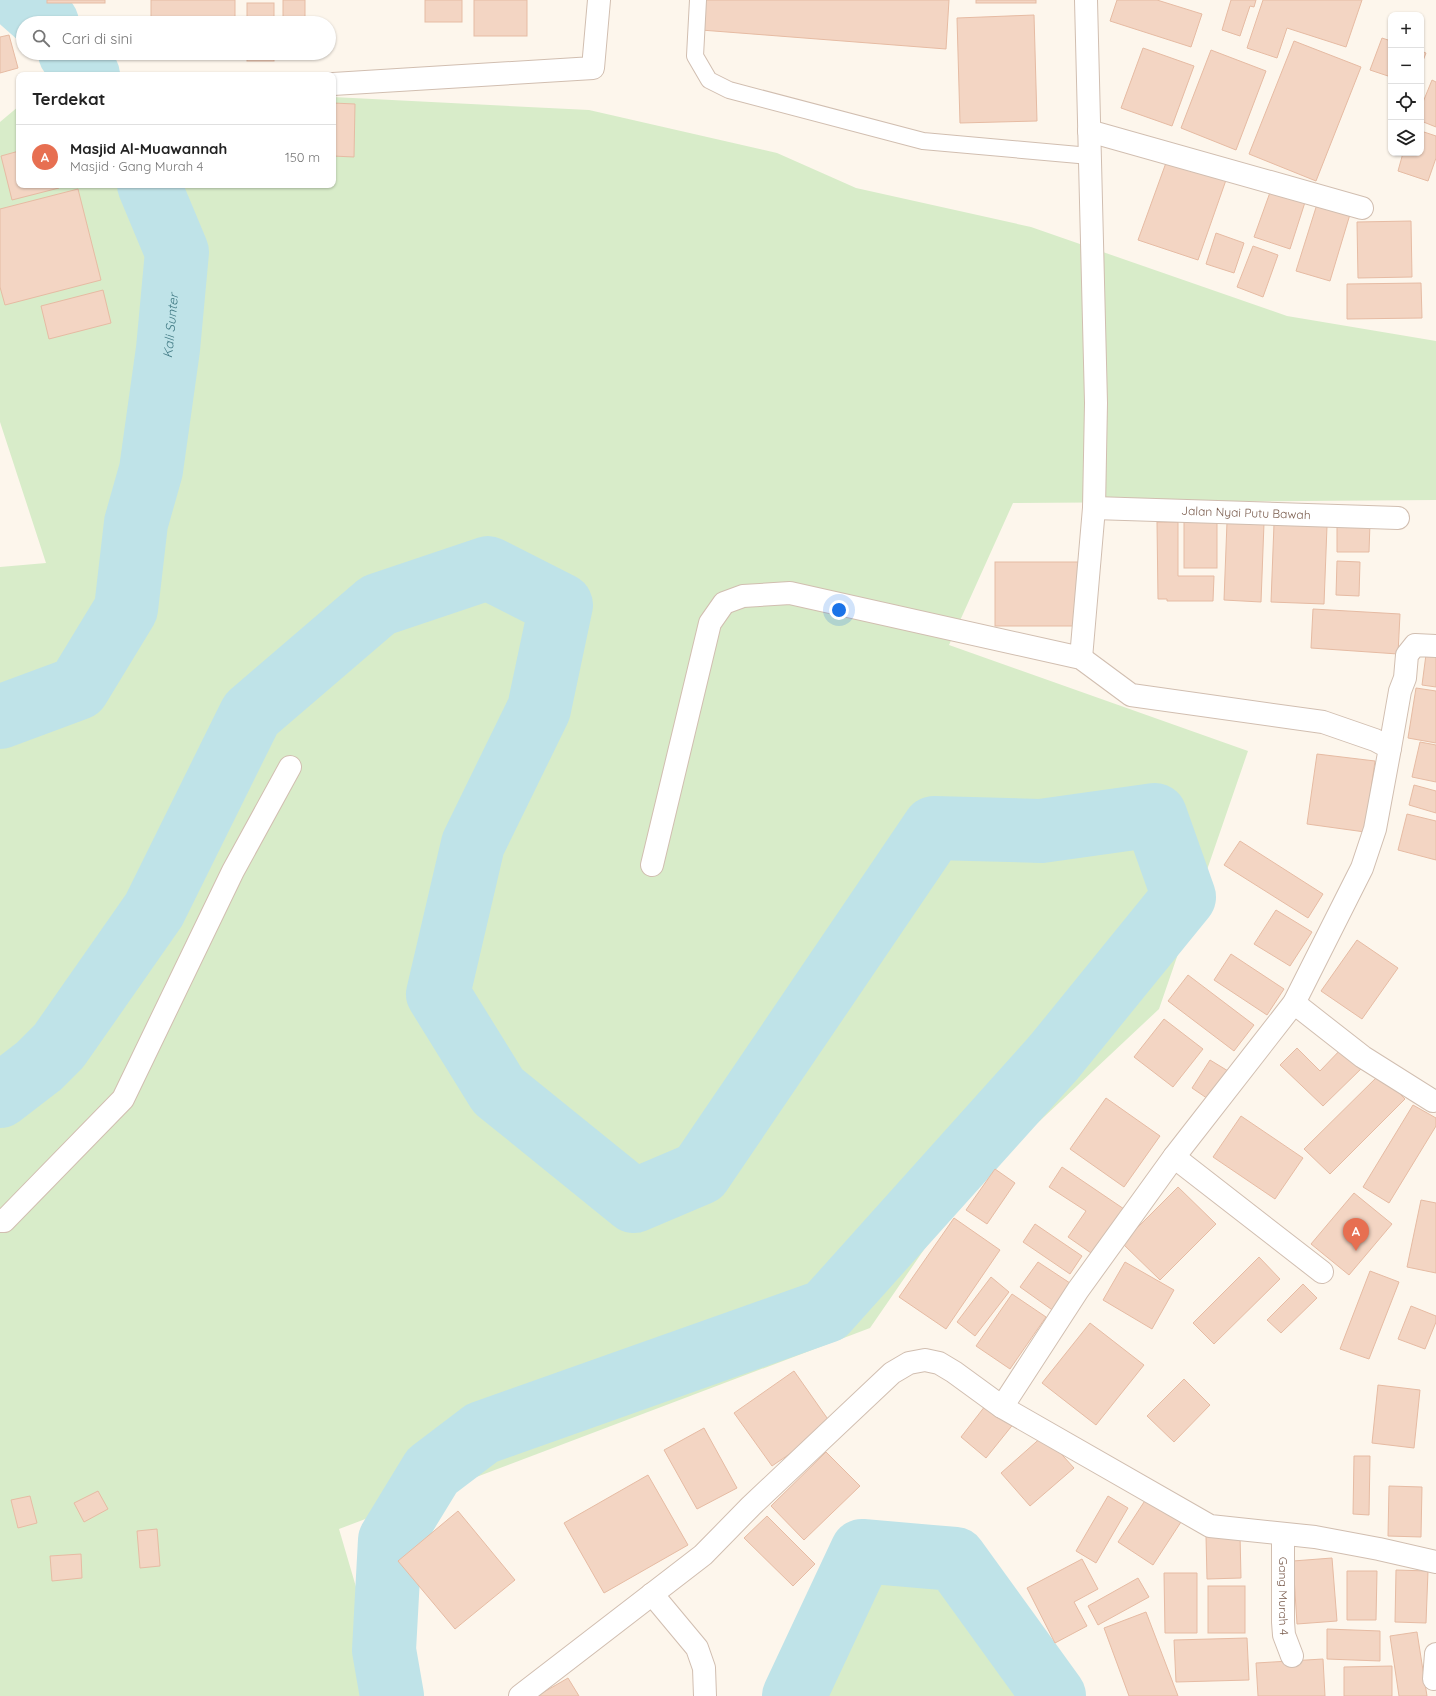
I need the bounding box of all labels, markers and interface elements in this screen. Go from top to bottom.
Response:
map controls [1388,12,1424,156]
button: + [1388,12,1424,48]
search box [16,16,336,60]
icon: search [30,27,52,49]
text: Cari di sini [62,29,133,48]
button: − [1388,48,1424,84]
button: locate [1388,84,1424,120]
text: Terdekat [32,88,106,109]
button: layers [1388,120,1424,156]
text: Masjid Al-Muawannah [70,139,227,158]
text: A [41,149,49,165]
text: 150 m [285,149,320,165]
text: Masjid · Gang Murah 4 [70,158,203,174]
water label: Kali Sunter [159,291,181,359]
street label: Jalan Nyai Putu Bawah [1181,503,1311,522]
your location [829,600,849,620]
pin: A [1343,1218,1369,1251]
street label: Gang Murah 4 [1276,1557,1292,1636]

